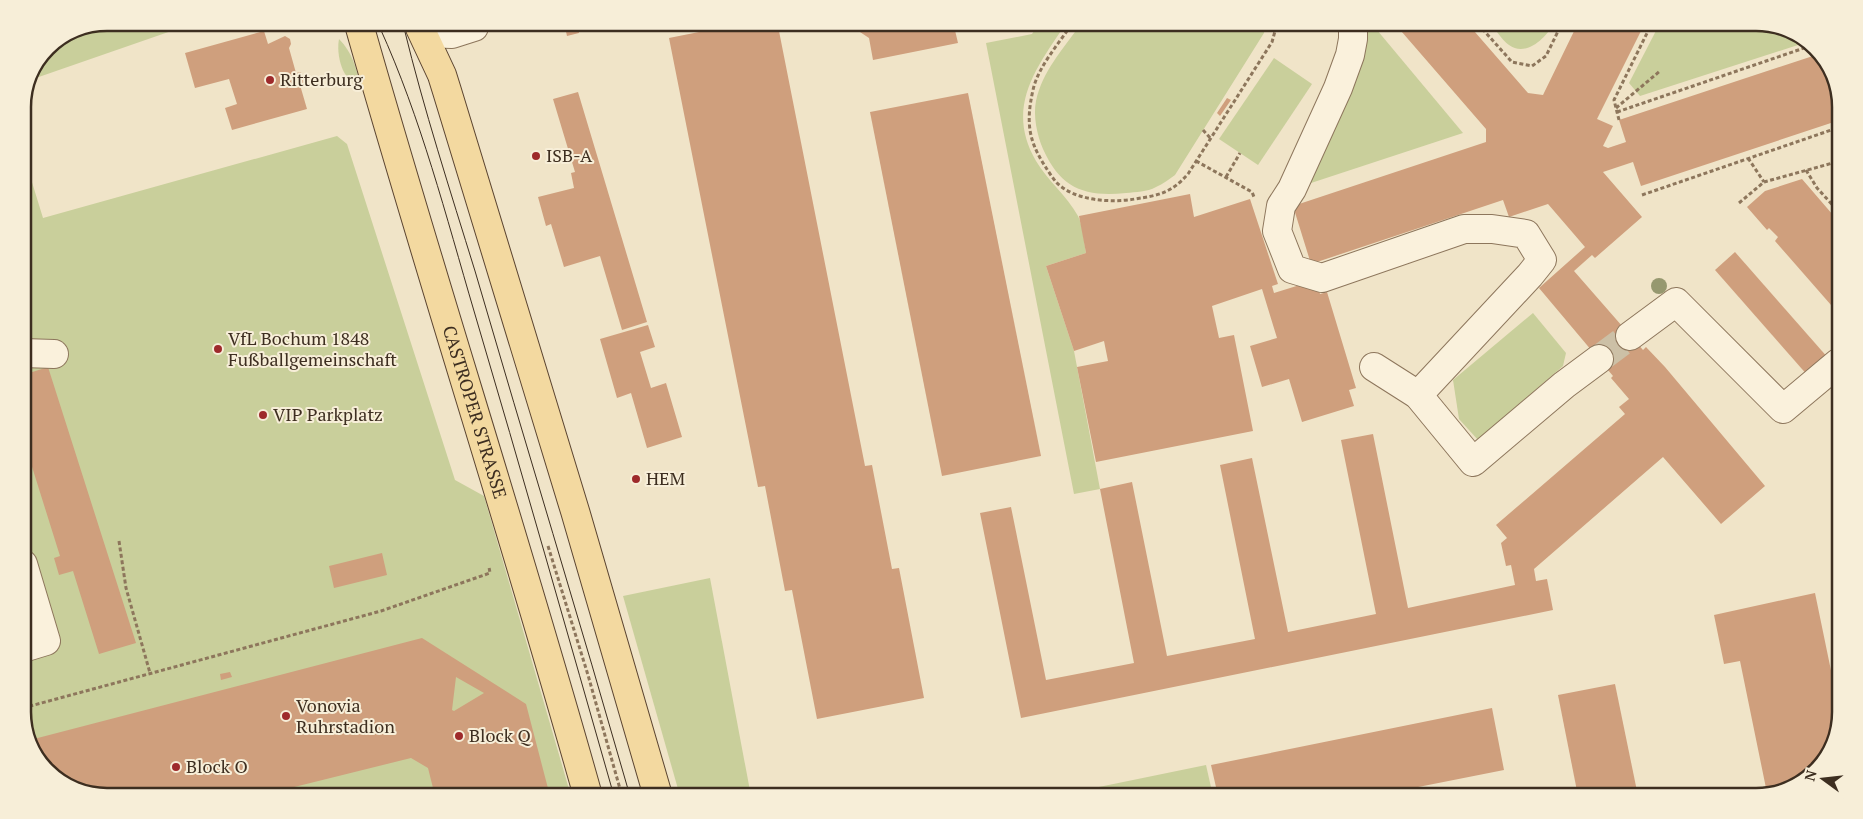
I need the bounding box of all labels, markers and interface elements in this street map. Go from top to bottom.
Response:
place label: Ritterburg [280,67,363,91]
marker: Ritterburg [264,74,276,86]
place label: ISB-A [546,143,593,167]
marker: ISB-A [530,150,542,162]
street label: CASTROPER STRASSE [438,322,513,502]
place label: VfL Bochum 1848 Fußballgemeinschaft [228,326,397,371]
marker: VfL Bochum 1848 Fußballgemeinschaft [212,343,224,355]
place label: VIP Parkplatz [273,402,383,426]
marker: VIP Parkplatz [257,409,269,421]
place label: HEM [646,466,686,490]
marker: HEM [630,473,642,485]
place label: Vonovia Ruhrstadion [296,693,395,738]
marker: Vonovia Ruhrstadion [280,710,292,722]
place label: Block Q [469,723,531,747]
marker: Block Q [453,730,465,742]
place label: Block O [186,754,248,778]
north arrow [1798,754,1848,804]
marker: Block O [170,761,182,773]
text: N [1799,768,1821,783]

